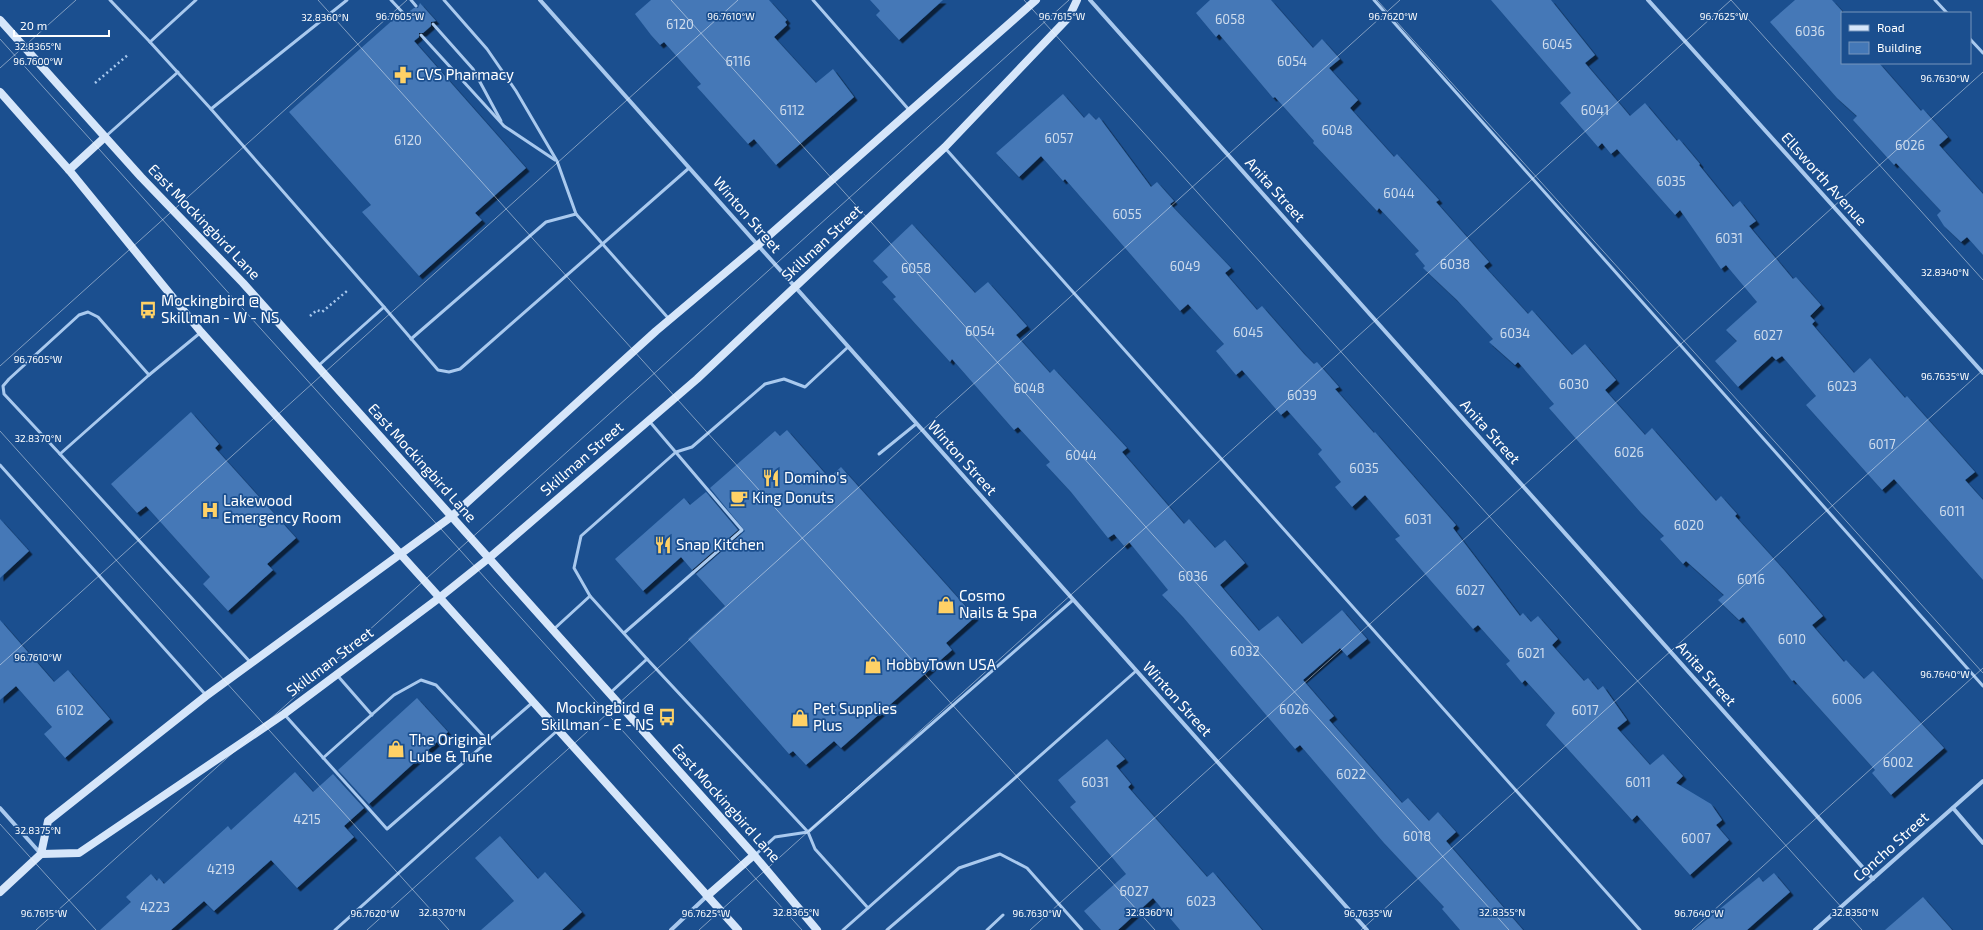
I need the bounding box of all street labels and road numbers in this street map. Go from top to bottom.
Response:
street label: Ellsworth Avenue [1778,128,1871,229]
street label: Anita Street [1242,153,1310,226]
street label: East Mockingbird Lane [145,160,265,283]
street label: Winton Street [710,173,786,256]
street label: Skillman Street [777,200,866,284]
street label: Anita Street [1457,395,1525,468]
street label: East Mockingbird Lane [365,399,481,525]
street label: Winton Street [924,416,1001,499]
street label: Skillman Street [536,417,627,499]
street label: Skillman Street [283,623,376,700]
street label: Anita Street [1673,637,1741,710]
street label: Winton Street [1139,657,1216,740]
street label: East Mockingbird Lane [669,739,785,865]
street label: Concho Street [1849,807,1932,885]

